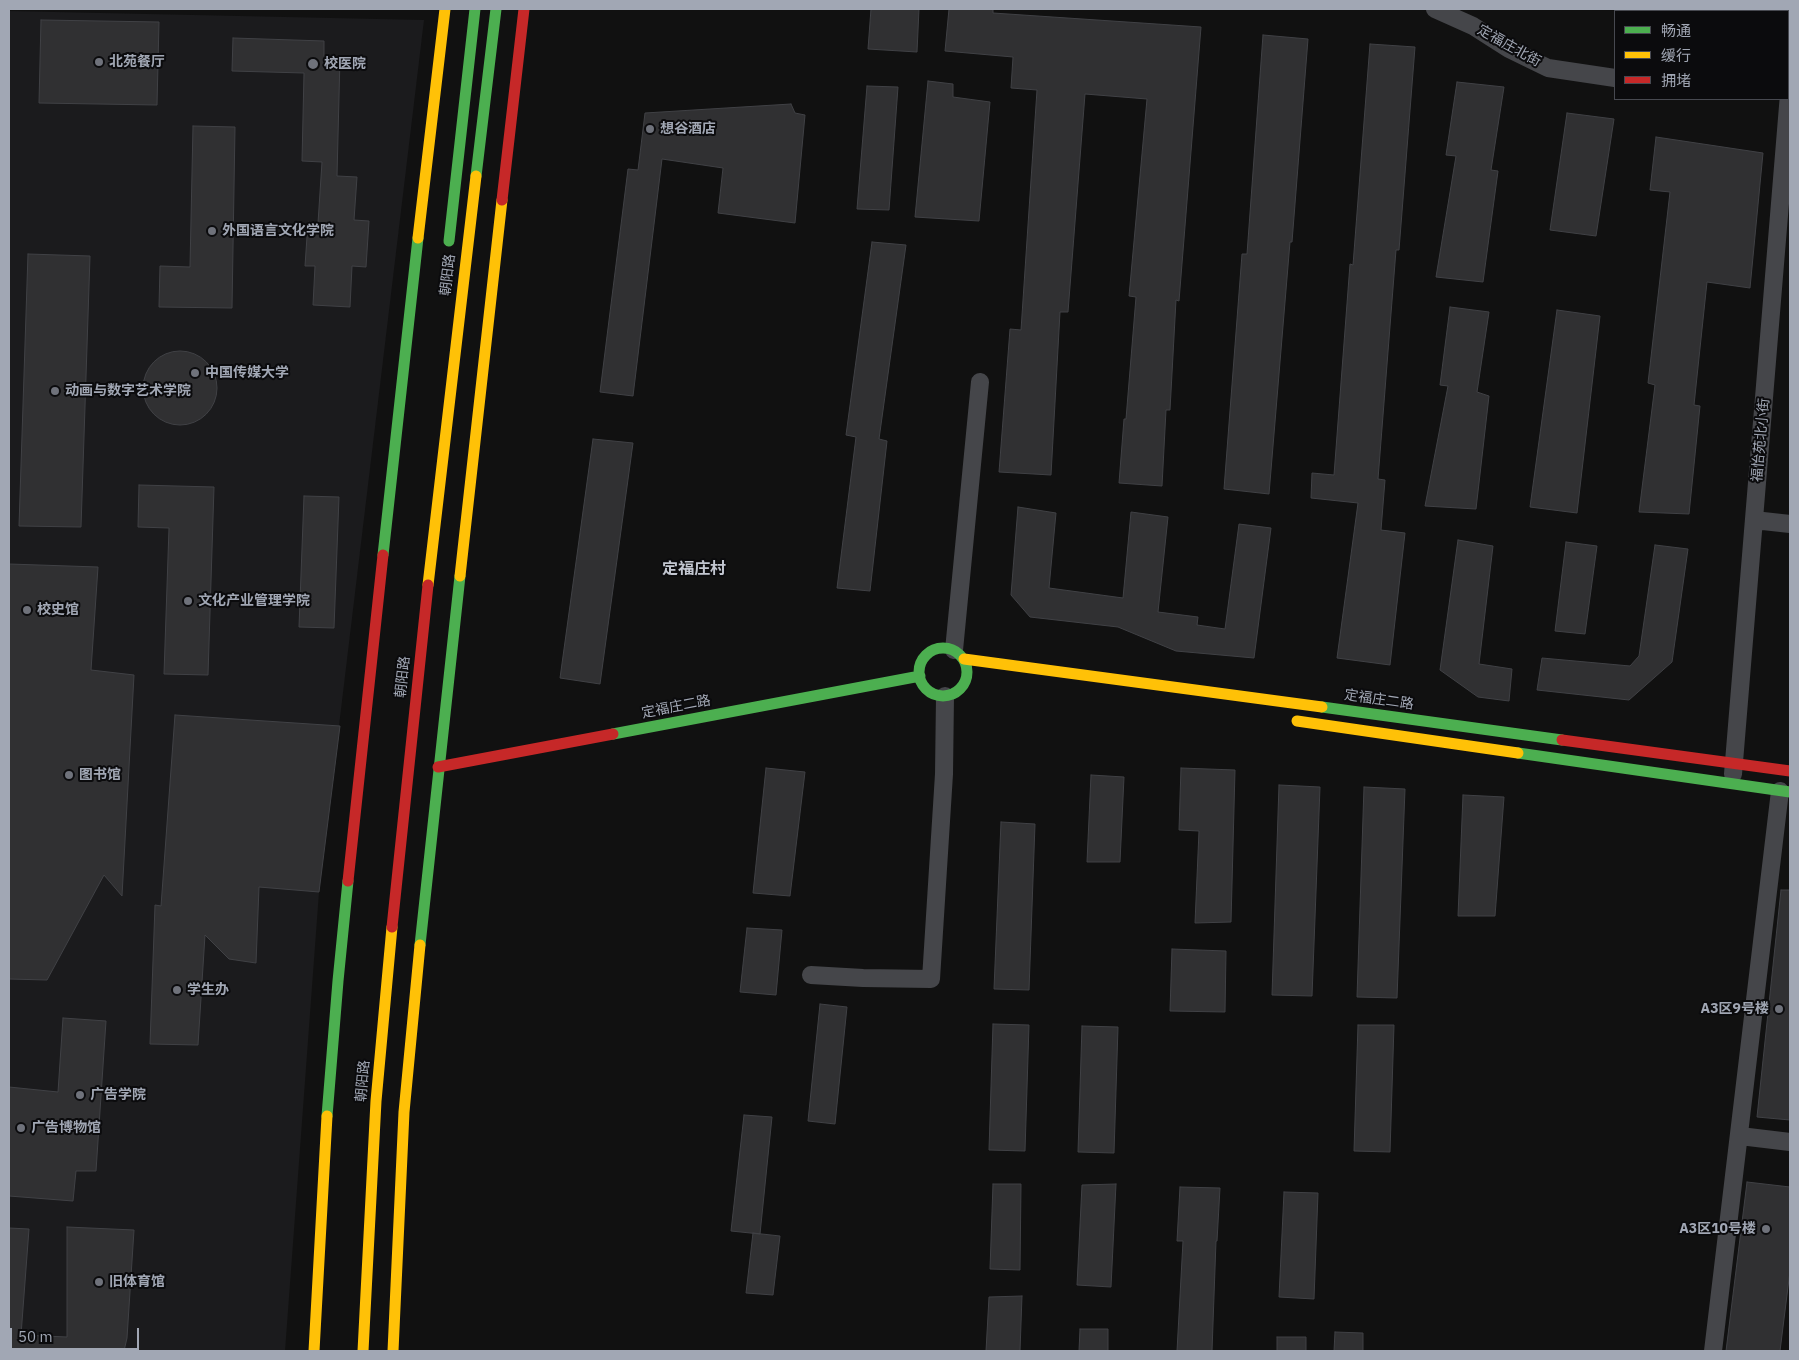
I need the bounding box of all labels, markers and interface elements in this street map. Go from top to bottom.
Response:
legend [1614,10,1789,100]
text: 畅通 [1661,21,1691,40]
street label: 定福庄北街 [1474,22,1544,70]
text: 缓行 [1661,46,1691,65]
place label: 北苑餐厅 [109,54,165,70]
marker: 北苑餐厅 [93,56,105,68]
place label: 校医院 [324,56,366,72]
marker: 校医院 [306,57,320,71]
text: 拥堵 [1661,71,1691,90]
place label: 想谷酒店 [660,121,716,137]
marker: 想谷酒店 [644,123,656,135]
place label: 外国语言文化学院 [222,223,334,239]
marker: 外国语言文化学院 [206,225,218,237]
street label: 朝阳路 [437,253,459,297]
place label: 中国传媒大学 [205,365,289,381]
marker: 中国传媒大学 [189,367,201,379]
place label: 动画与数字艺术学院 [65,383,191,399]
marker: 动画与数字艺术学院 [49,385,61,397]
street label: 福怡苑北小街 [1749,397,1773,483]
district label: 定福庄村 [662,559,726,579]
place label: 文化产业管理学院 [198,593,310,609]
marker: 文化产业管理学院 [182,595,194,607]
place label: 校史馆 [37,602,79,618]
marker: 校史馆 [21,604,33,616]
street label: 朝阳路 [392,655,414,699]
street label: 定福庄二路 [1343,687,1415,713]
street label: 定福庄二路 [640,692,712,722]
place label: 图书馆 [79,767,121,783]
marker: 图书馆 [63,769,75,781]
place label: 学生办 [187,982,229,998]
marker: 学生办 [171,984,183,996]
place label: A3区9号楼 [1701,1001,1769,1017]
marker: A3区9号楼 [1773,1003,1785,1015]
street label: 朝阳路 [353,1059,373,1103]
place label: 广告学院 [90,1087,146,1103]
marker: 广告学院 [74,1089,86,1101]
place label: 广告博物馆 [31,1120,101,1136]
marker: 广告博物馆 [15,1122,27,1134]
place label: A3区10号楼 [1679,1221,1756,1237]
marker: A3区10号楼 [1760,1223,1772,1235]
place label: 旧体育馆 [109,1274,165,1290]
marker: 旧体育馆 [93,1276,105,1288]
scale bar [12,1318,141,1350]
text: 50 m [18,1327,53,1346]

